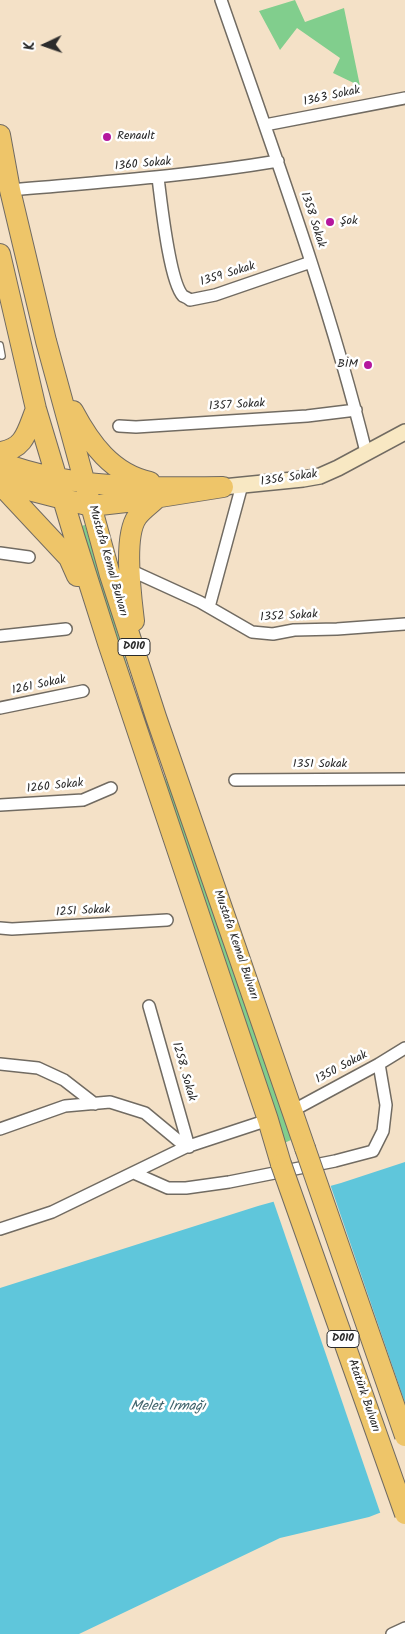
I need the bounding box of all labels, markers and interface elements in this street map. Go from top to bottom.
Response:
north arrow [20,20,70,70]
text: K [19,41,41,51]
street label: 1363 Sokak [302,84,362,110]
place label: Renault [117,130,155,144]
marker: Renault [101,131,113,143]
street label: 1360 Sokak [114,155,172,175]
street label: 1358 Sokak [296,190,328,250]
place label: Şok [340,215,358,229]
marker: Şok [324,216,336,228]
street label: 1359 Sokak [199,260,257,290]
place label: BİM [337,358,358,372]
marker: BİM [362,359,374,371]
street label: 1357 Sokak [209,397,265,415]
street label: 1356 Sokak [260,468,318,490]
street label: Mustafa Kemal Bulvarı [84,504,130,618]
street label: 1352 Sokak [260,608,318,626]
road number: D010 [118,638,150,656]
street label: 1261 Sokak [11,673,67,699]
street label: 1351 Sokak [293,758,347,772]
street label: 1260 Sokak [26,777,84,797]
street label: Mustafa Kemal Bulvarı [209,888,261,1002]
street label: 1251 Sokak [55,903,111,921]
street label: 1258. Sokak [168,1041,198,1103]
street label: 1350 Sokak [314,1048,370,1088]
road number: D010 [327,1330,359,1348]
street label: Atatürk Bulvarı [344,1357,382,1435]
water label: Melet Irmağı [130,1400,206,1416]

